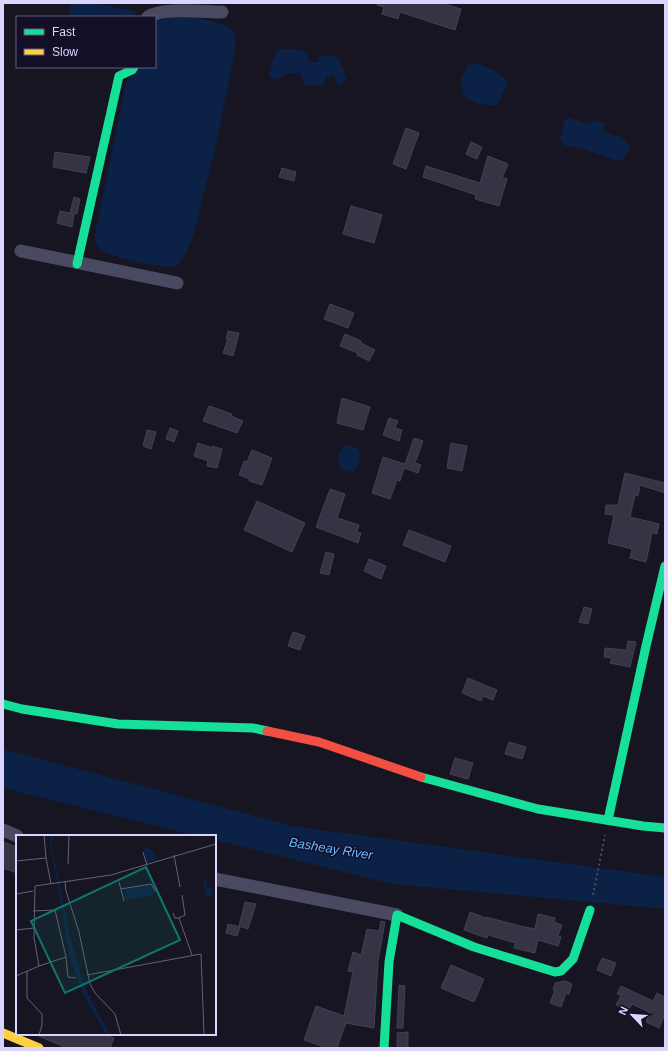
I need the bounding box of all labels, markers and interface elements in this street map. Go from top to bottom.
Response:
legend [16,16,156,68]
text: Fast [52,25,76,39]
text: Slow [52,45,78,59]
water label: Basheay River [288,834,375,863]
inset map [16,835,216,1035]
north arrow [612,995,652,1035]
text: N [616,1005,630,1017]

